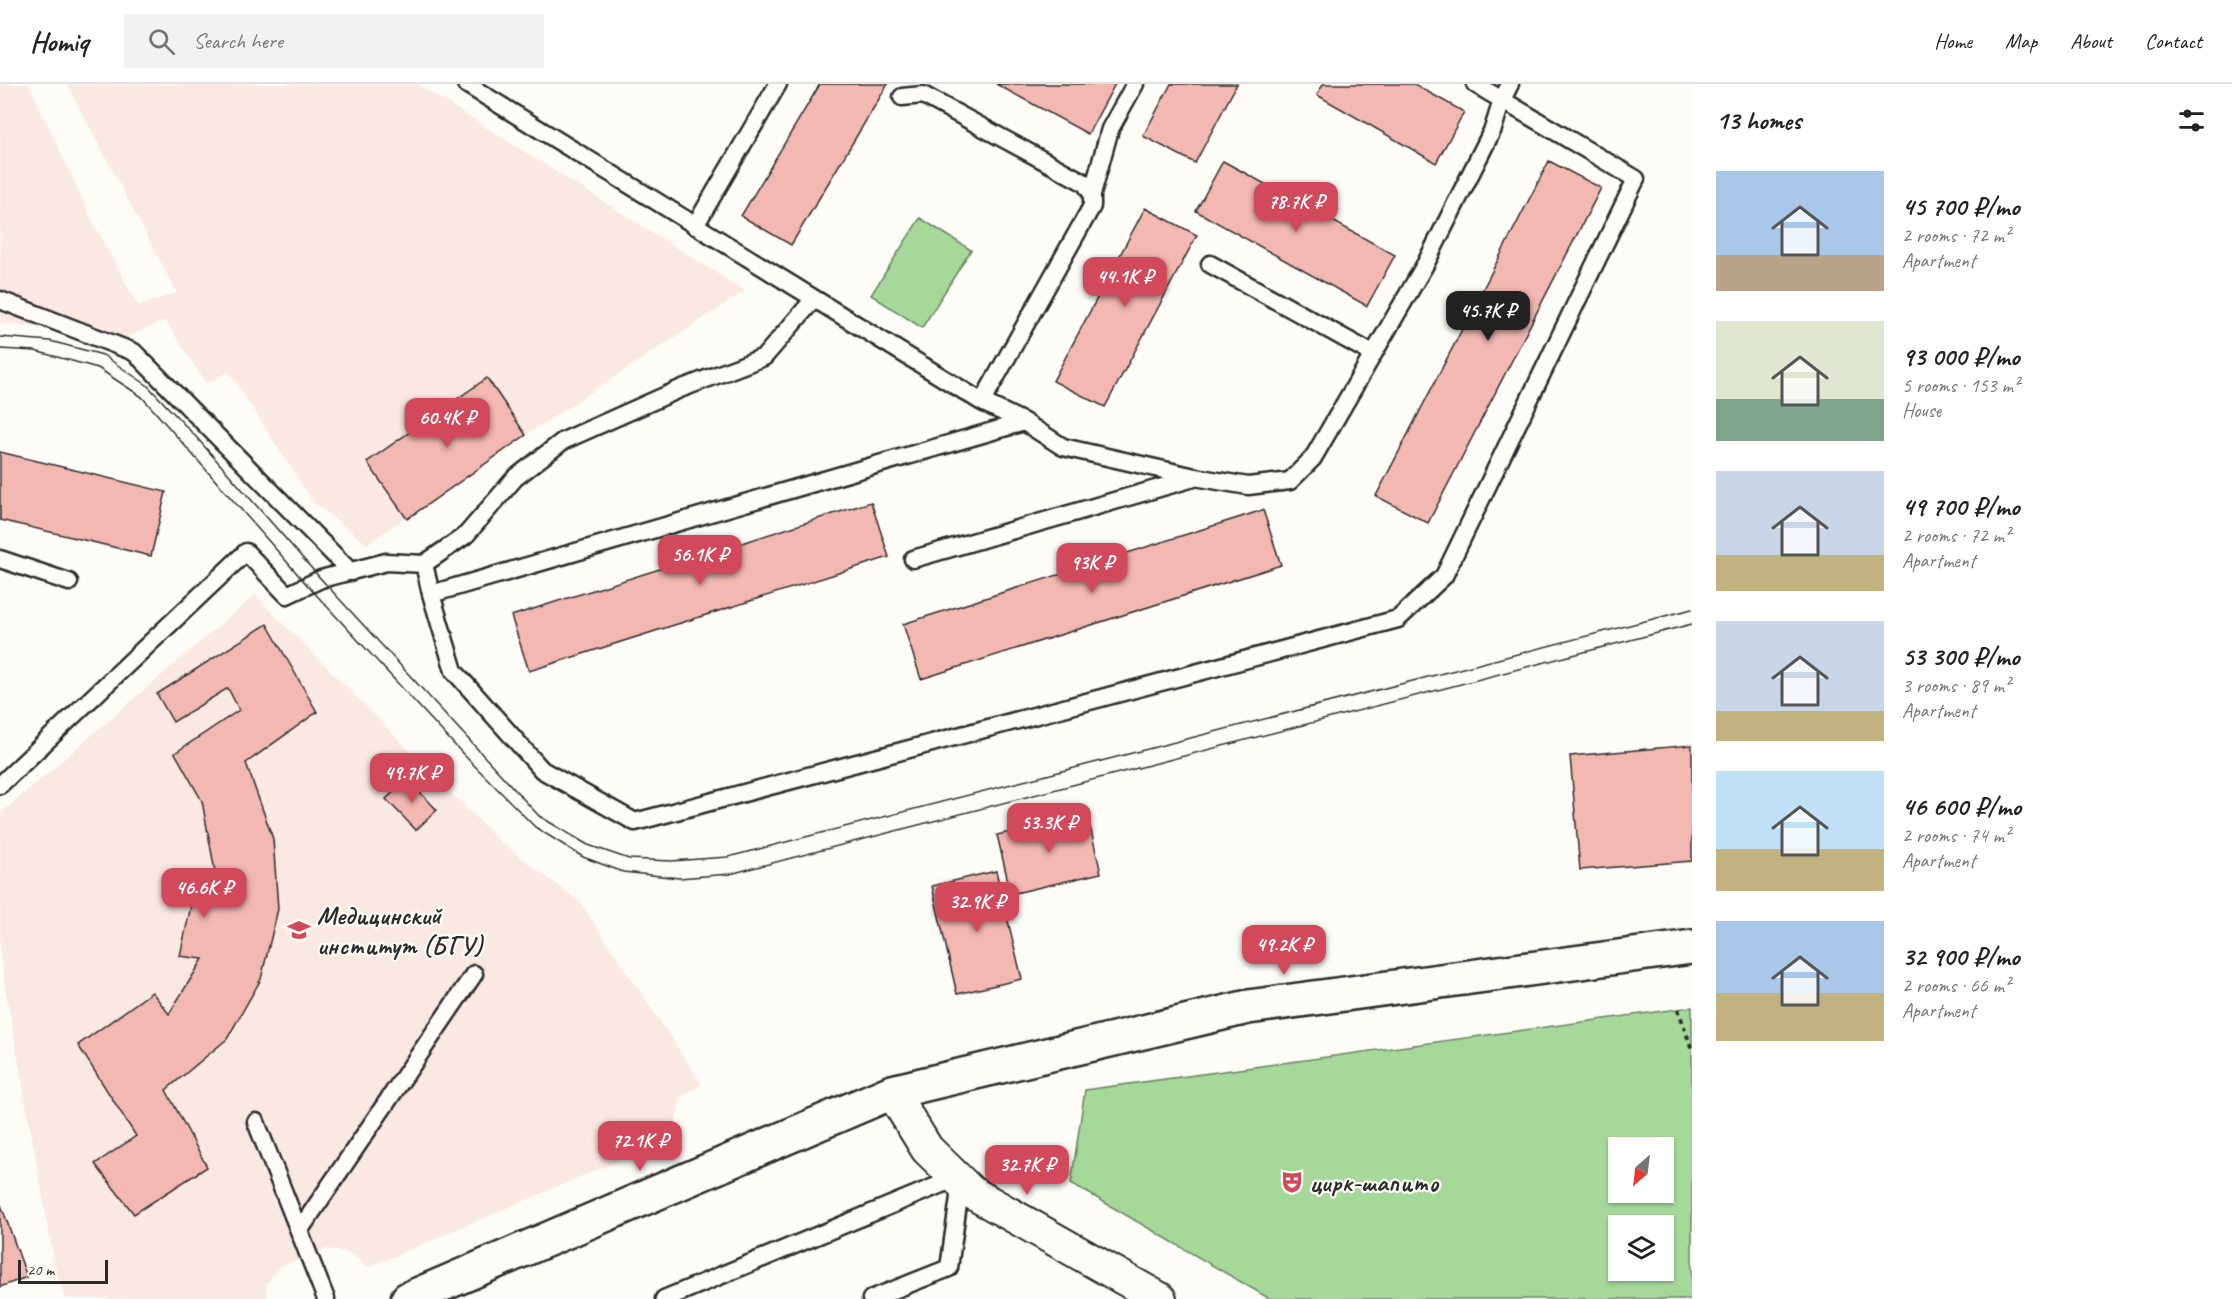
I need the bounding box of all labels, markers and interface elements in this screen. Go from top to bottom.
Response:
search box [124,14,544,68]
text: Homiq [30,24,88,59]
icon: search [145,25,178,58]
text: Search here [193,27,283,55]
text: Home [1934,28,1972,54]
text: Map [2005,28,2037,54]
text: About [2070,28,2112,54]
text: Contact [2145,28,2202,54]
text: 13 homes [1716,104,1801,137]
icon: filters [2175,104,2208,137]
pin: 78.7K ₽ [1241,182,1351,233]
text: 78.7K ₽ [1268,189,1324,214]
text: 45 700 ₽/mo [1902,190,2019,223]
icon: home [1764,195,1836,267]
text: 2 rooms · 72 m² [1902,223,2010,248]
text: Apartment [1902,248,1975,273]
pin: 44.1K ₽ [1070,257,1180,308]
text: 44.1K ₽ [1097,264,1153,289]
pin: 45.7K ₽ [1433,291,1543,342]
text: 45.7K ₽ [1460,298,1516,323]
text: 93 000 ₽/mo [1902,340,2020,373]
icon: home [1764,345,1836,417]
text: 5 rooms · 153 m² [1902,373,2019,398]
pin: 60.4K ₽ [392,398,502,449]
text: House [1902,398,1941,423]
text: 60.4K ₽ [419,405,475,430]
text: 49 700 ₽/mo [1902,490,2019,523]
icon: home [1764,495,1836,567]
text: 2 rooms · 72 m² [1902,523,2010,548]
pin: 56.1K ₽ [645,535,755,586]
text: 56.1K ₽ [672,542,728,567]
pin: 93K ₽ [1050,543,1134,594]
text: Apartment [1902,548,1975,573]
text: 93K ₽ [1070,550,1114,575]
text: 53 300 ₽/mo [1902,640,2019,673]
icon: home [1764,645,1836,717]
text: 3 rooms · 89 m² [1902,673,2010,698]
text: Apartment [1902,698,1975,723]
pin: 49.7K ₽ [357,753,467,804]
text: 49.7K ₽ [384,760,440,785]
text: 46 600 ₽/mo [1902,790,2021,823]
icon: home [1764,795,1836,867]
pin: 53.3K ₽ [994,803,1104,854]
text: 53.3K ₽ [1021,810,1077,835]
text: 2 rooms · 74 m² [1902,823,2010,848]
text: Apartment [1902,848,1975,873]
pin: 46.6K ₽ [149,868,259,919]
text: 46.6K ₽ [175,875,233,900]
pin: 32.9K ₽ [922,882,1032,933]
text: 32.9K ₽ [949,889,1005,914]
place label: Медицинский институт (БГУ) [317,899,485,962]
school or university icon: Медицинский институт (БГУ) [286,917,312,943]
pin: 49.2K ₽ [1229,925,1339,976]
text: 49.2K ₽ [1256,932,1312,957]
text: 32 900 ₽/mo [1902,940,2020,973]
icon: home [1764,945,1836,1017]
text: 2 rooms · 66 m² [1902,973,2010,998]
text: Apartment [1902,998,1975,1023]
pin: 72.1K ₽ [585,1121,695,1172]
text: 72.1K ₽ [612,1128,668,1153]
north arrow [1608,1137,1674,1203]
map controls [1608,1137,1674,1281]
pin: 32.7K ₽ [972,1145,1082,1196]
text: 32.7K ₽ [999,1152,1055,1177]
place label: цирк-шапито [1310,1166,1440,1199]
theatre icon: цирк-шапито [1279,1169,1305,1195]
button: layers [1608,1215,1674,1281]
scale bar [18,1257,108,1284]
text: 20 m [27,1260,54,1280]

